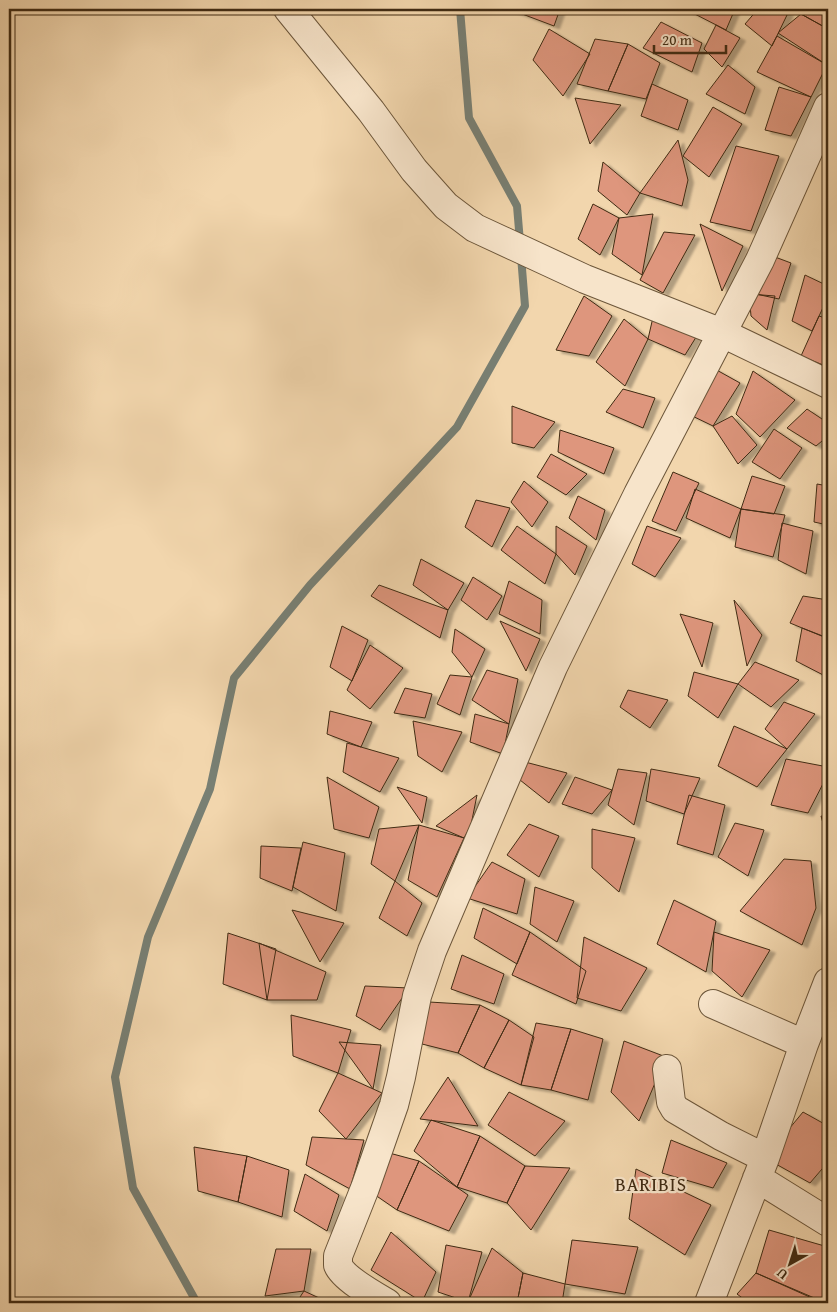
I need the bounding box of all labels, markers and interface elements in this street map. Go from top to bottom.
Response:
scale bar [654,22,727,54]
text: 20 m [662,29,693,50]
district label: BARIBIS [615,1170,687,1198]
north arrow [764,1240,814,1290]
text: U [771,1263,792,1285]

